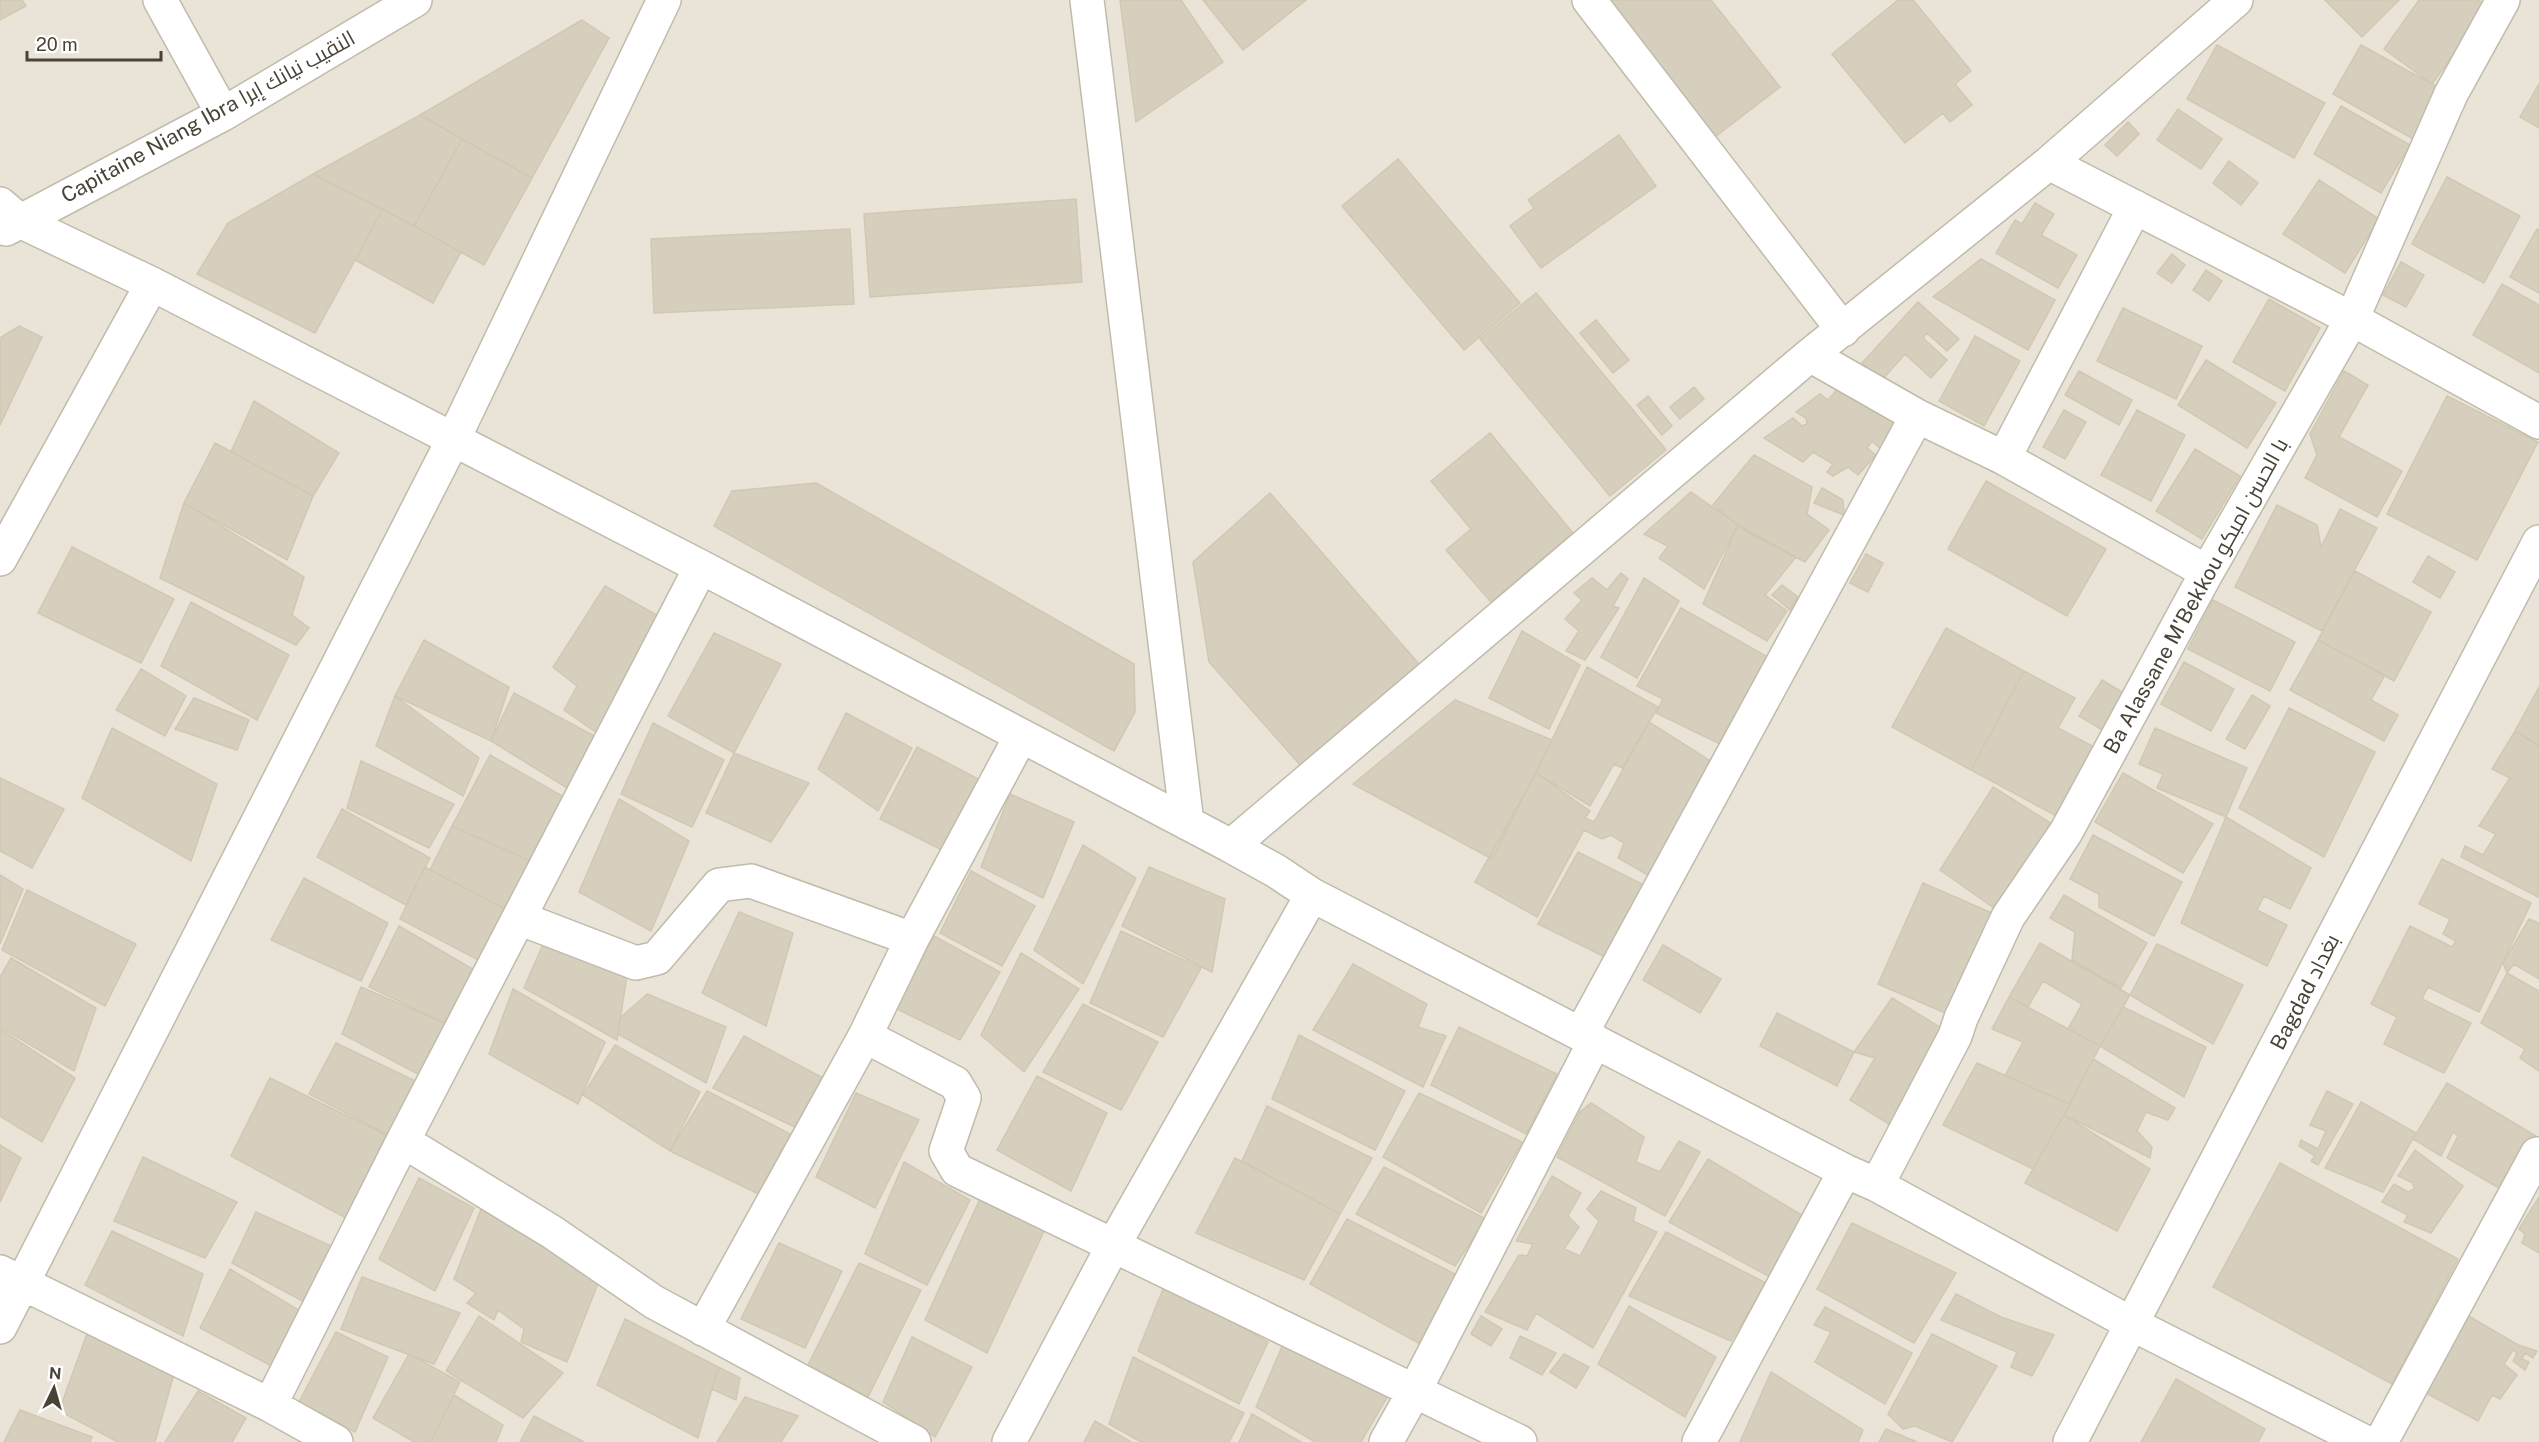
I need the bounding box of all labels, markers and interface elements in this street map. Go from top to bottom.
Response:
scale bar [27,24,160,62]
street label: Capitaine Niang Ibra النقيب نيانك إبرا [56,25,360,209]
text: 20 m [36,34,78,55]
street label: Ba Alassane M'Bekkou با الحسن امبكو [2098,434,2294,758]
street label: Bagdad بغداد [2265,930,2344,1054]
north arrow [24,1358,84,1418]
text: N [48,1364,62,1384]

